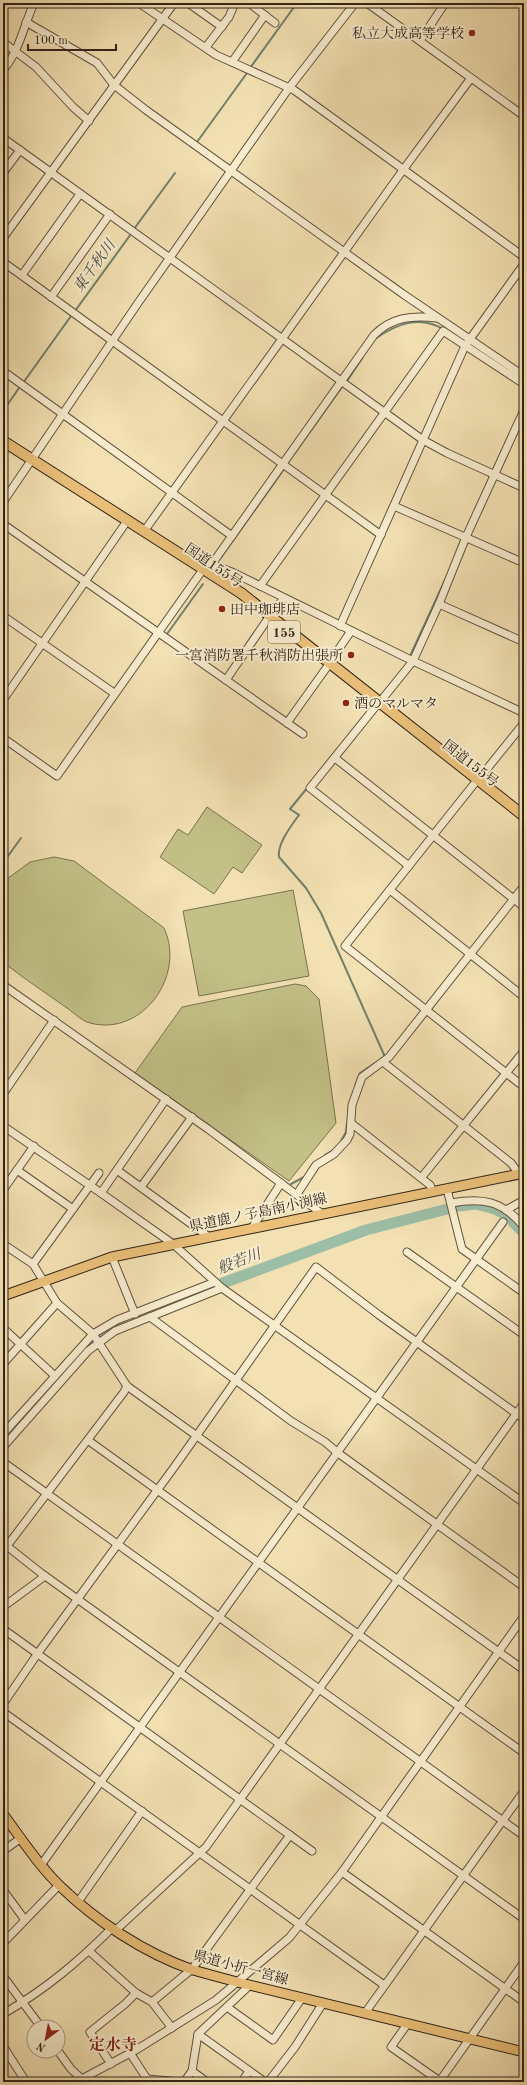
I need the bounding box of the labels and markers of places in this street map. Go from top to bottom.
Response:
place label: 私立大成高等学校 [352,26,464,41]
marker: 私立大成高等学校 [467,28,477,38]
place label: 田中珈琲店 [230,602,300,617]
marker: 田中珈琲店 [217,604,227,614]
place label: 一宮消防署千秋消防出張所 [175,648,343,663]
marker: 一宮消防署千秋消防出張所 [346,650,356,660]
place label: 酒のマルマタ [354,696,438,711]
marker: 酒のマルマタ [341,698,351,708]

